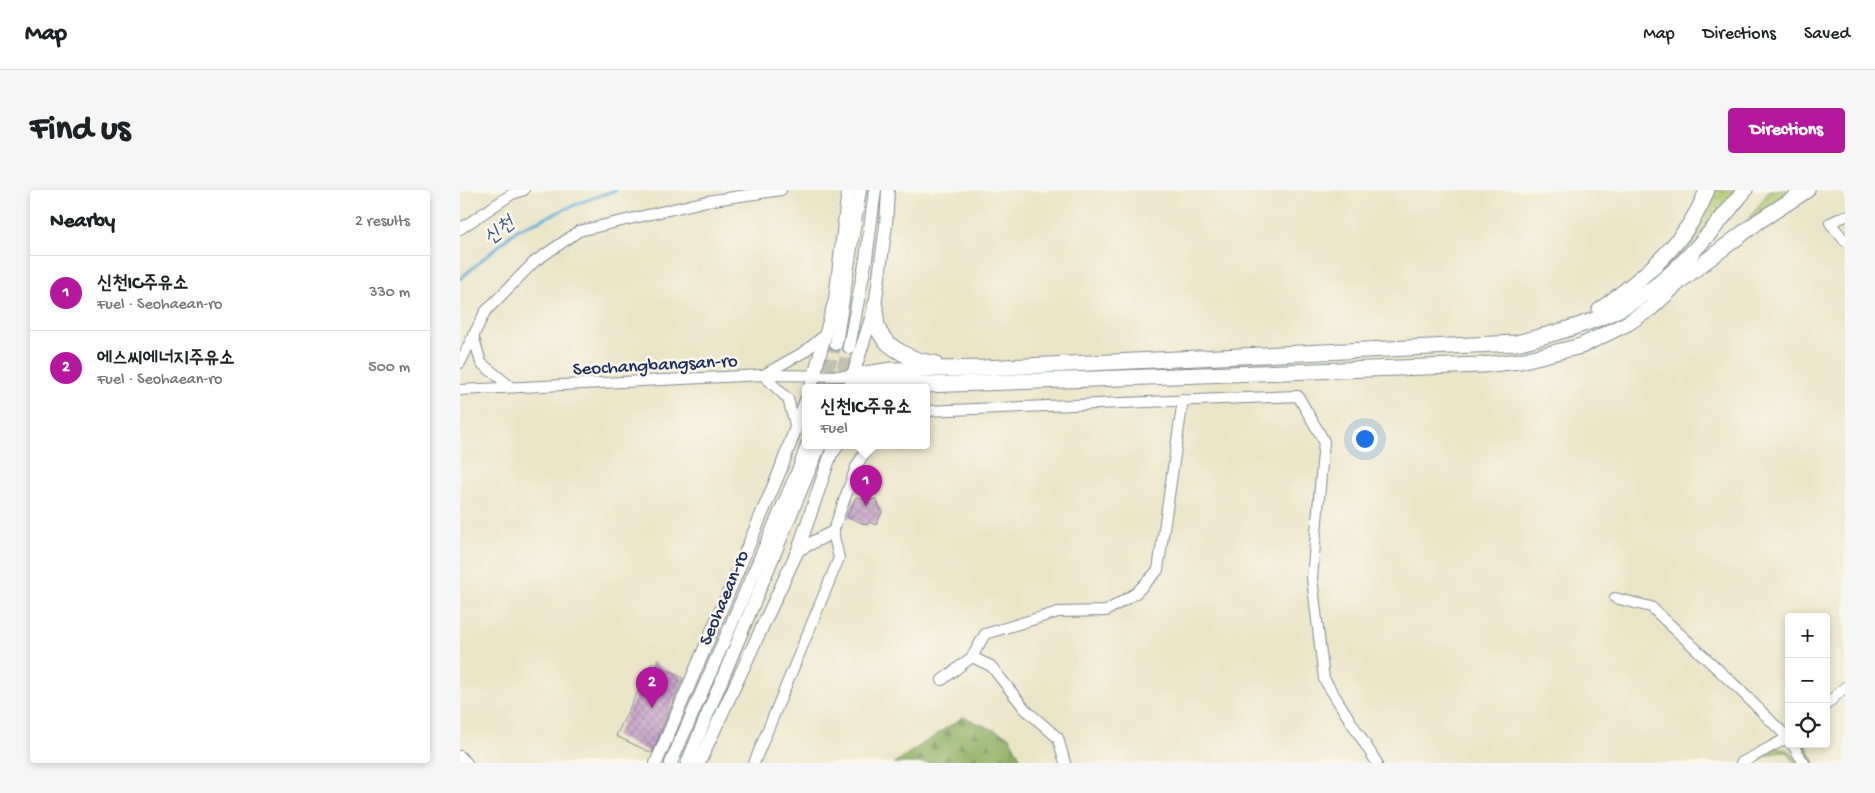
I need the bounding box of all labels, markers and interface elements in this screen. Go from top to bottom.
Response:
text: Map [25,20,67,49]
text: Map [1643,24,1675,45]
text: Directions [1703,24,1776,45]
text: Saved [1804,24,1850,45]
button: Directions [1728,108,1845,153]
text: Find us [30,110,130,151]
text: Nearby [50,210,115,235]
water label: 신천 [480,212,521,251]
text: 2 results [355,213,410,232]
text: 신천IC주유소 [97,273,188,296]
text: 1 [63,284,69,303]
text: 330 m [369,284,410,303]
text: Fuel · Seohaean-ro [97,296,222,315]
text: 에스씨에너지주유소 [97,348,235,371]
street label: Seochangbangsan-ro [572,351,738,382]
text: 2 [62,359,70,378]
text: 500 m [368,359,410,378]
text: Fuel · Seohaean-ro [97,371,222,390]
popup [802,384,930,449]
text: 신천IC주유소 [820,397,912,420]
text: Fuel [820,420,848,439]
your location [1352,426,1378,452]
pin: 1 [850,465,882,506]
street label: Seohaean-ro [695,547,756,649]
map controls [1785,613,1830,748]
button: + [1785,613,1830,658]
button: − [1785,658,1830,703]
pin: 2 [636,667,668,708]
button: locate [1785,703,1830,748]

